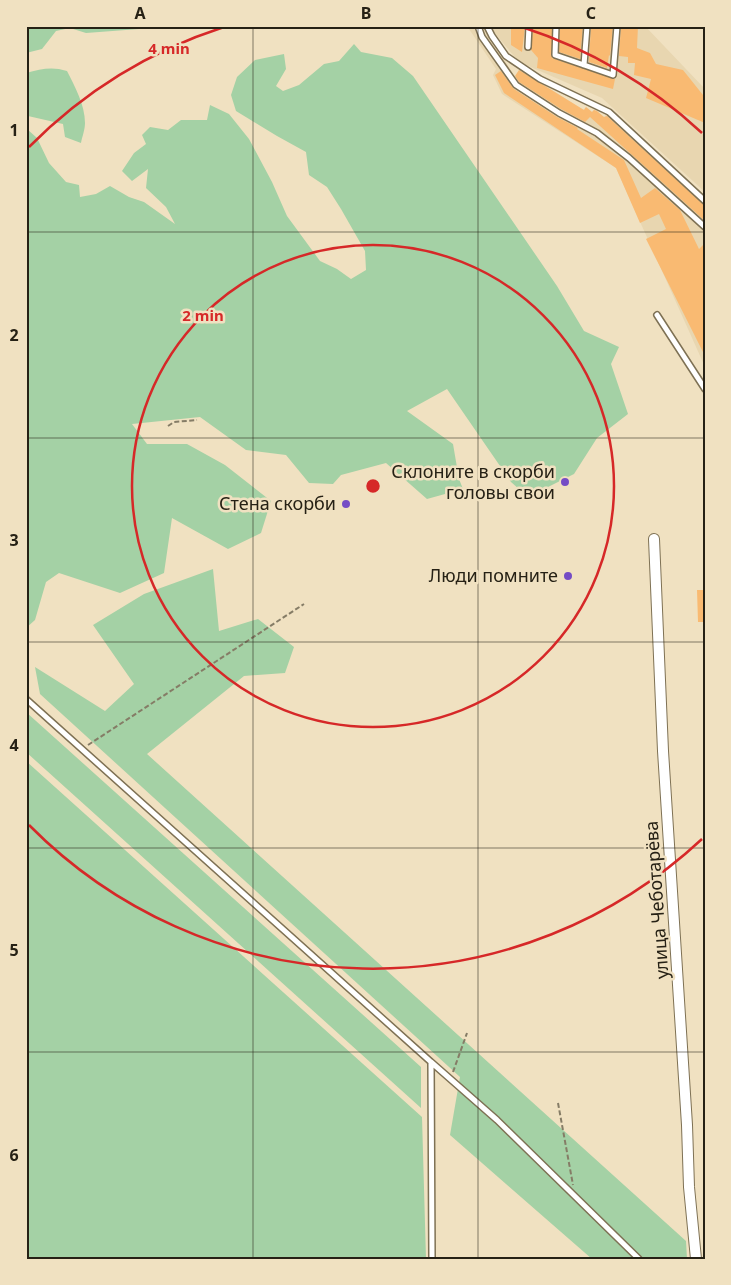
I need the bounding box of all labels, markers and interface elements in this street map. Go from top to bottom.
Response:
text: A [134,2,146,24]
text: B [361,2,371,24]
text: C [586,2,596,24]
text: 4 min [148,38,190,58]
text: 1 [9,119,19,141]
text: 2 min [182,305,224,325]
text: 2 [9,324,19,346]
place label: Склоните в скорби головы свои [391,459,555,504]
marker: Склоните в скорби головы свои [559,476,571,488]
centre of rings [364,477,382,495]
place label: Стена скорби [219,491,336,515]
marker: Стена скорби [340,498,352,510]
text: 3 [9,529,19,551]
place label: Люди помните [429,563,558,587]
marker: Люди помните [562,570,574,582]
text: 4 [9,734,19,756]
street label: улица Чеботарёва [639,820,673,980]
text: 5 [9,939,19,961]
text: 6 [9,1144,19,1166]

